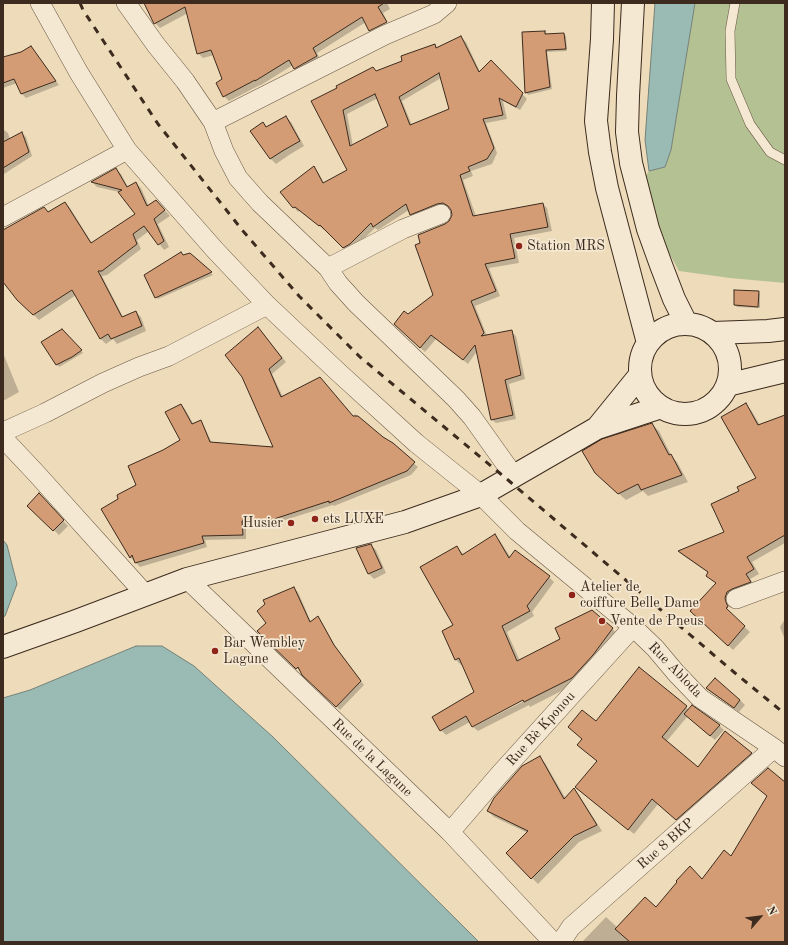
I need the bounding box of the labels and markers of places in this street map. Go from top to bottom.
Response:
place label: Station MRS [527,238,605,254]
marker: Station MRS [514,241,524,251]
place label: ets LUXE [323,511,384,527]
marker: ets LUXE [310,514,320,524]
place label: Husier [242,515,283,531]
marker: Husier [286,518,296,528]
place label: Atelier de coiffure Belle Dame [580,579,699,612]
marker: Atelier de coiffure Belle Dame [567,590,577,600]
place label: Vente de Pneus [610,613,703,629]
marker: Vente de Pneus [597,616,607,626]
place label: Bar Wembley Lagune [223,635,305,668]
marker: Bar Wembley Lagune [210,646,220,656]

